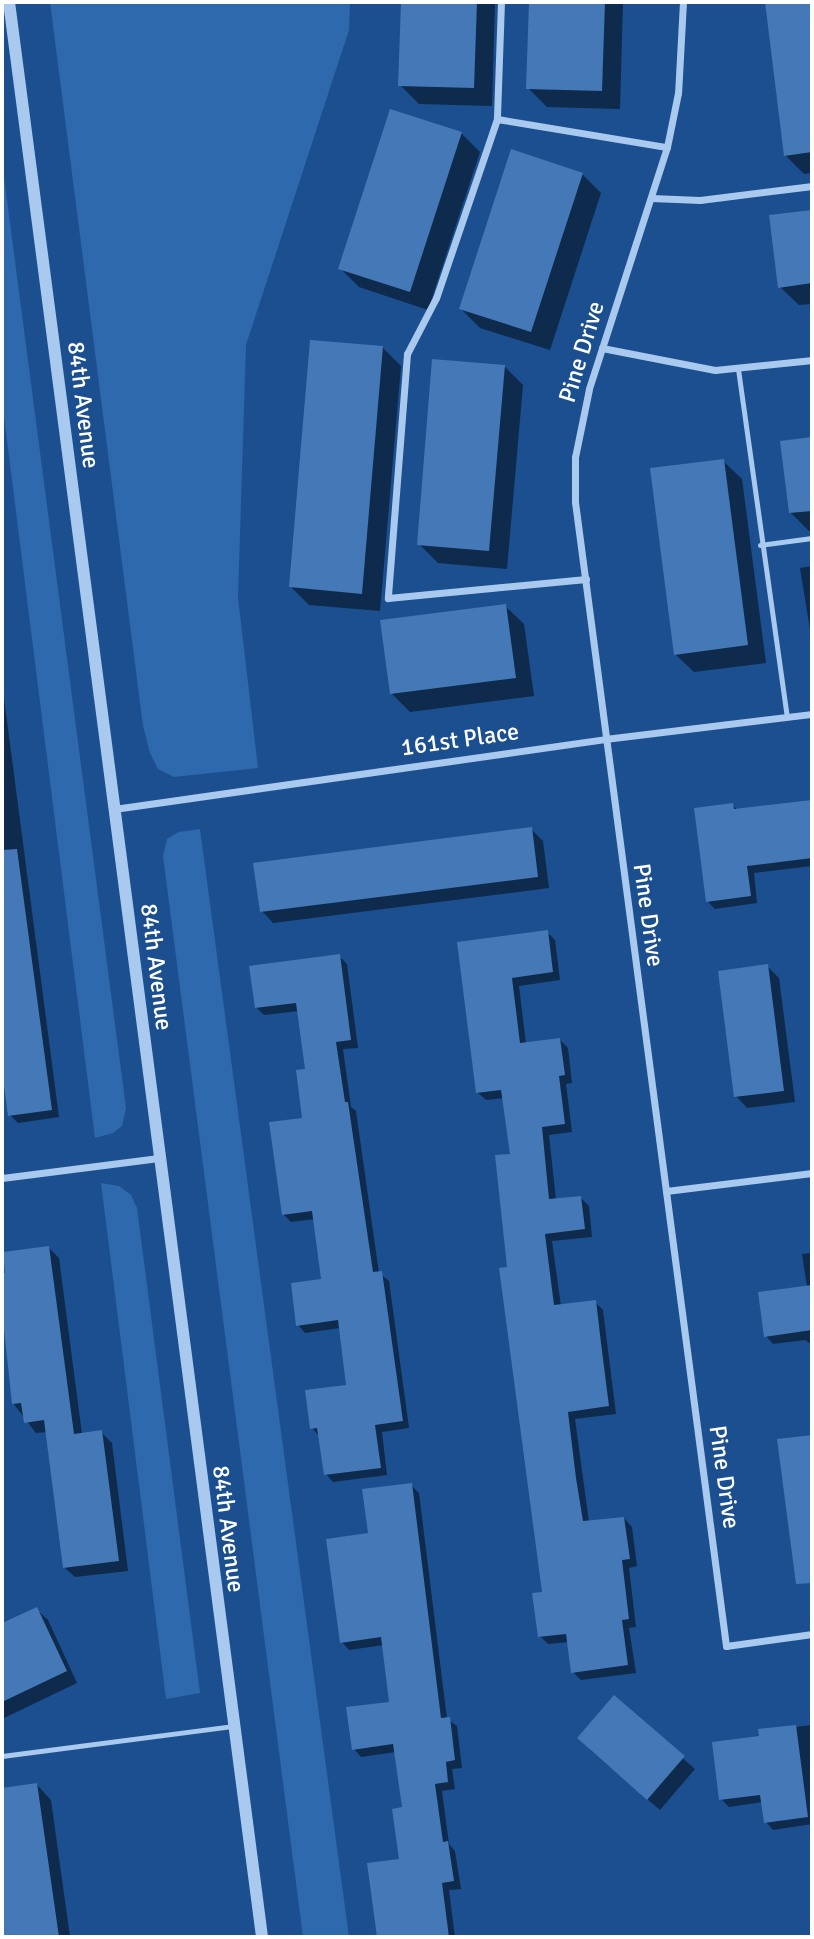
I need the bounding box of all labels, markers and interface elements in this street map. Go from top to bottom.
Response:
street label: Pine Drive [553,298,611,406]
street label: 84th Avenue [61,340,105,470]
street label: 161st Place [399,717,521,763]
street label: Pine Drive [626,861,670,969]
street label: 84th Avenue [134,902,178,1032]
street label: Pine Drive [702,1423,746,1531]
street label: 84th Avenue [206,1464,250,1594]

